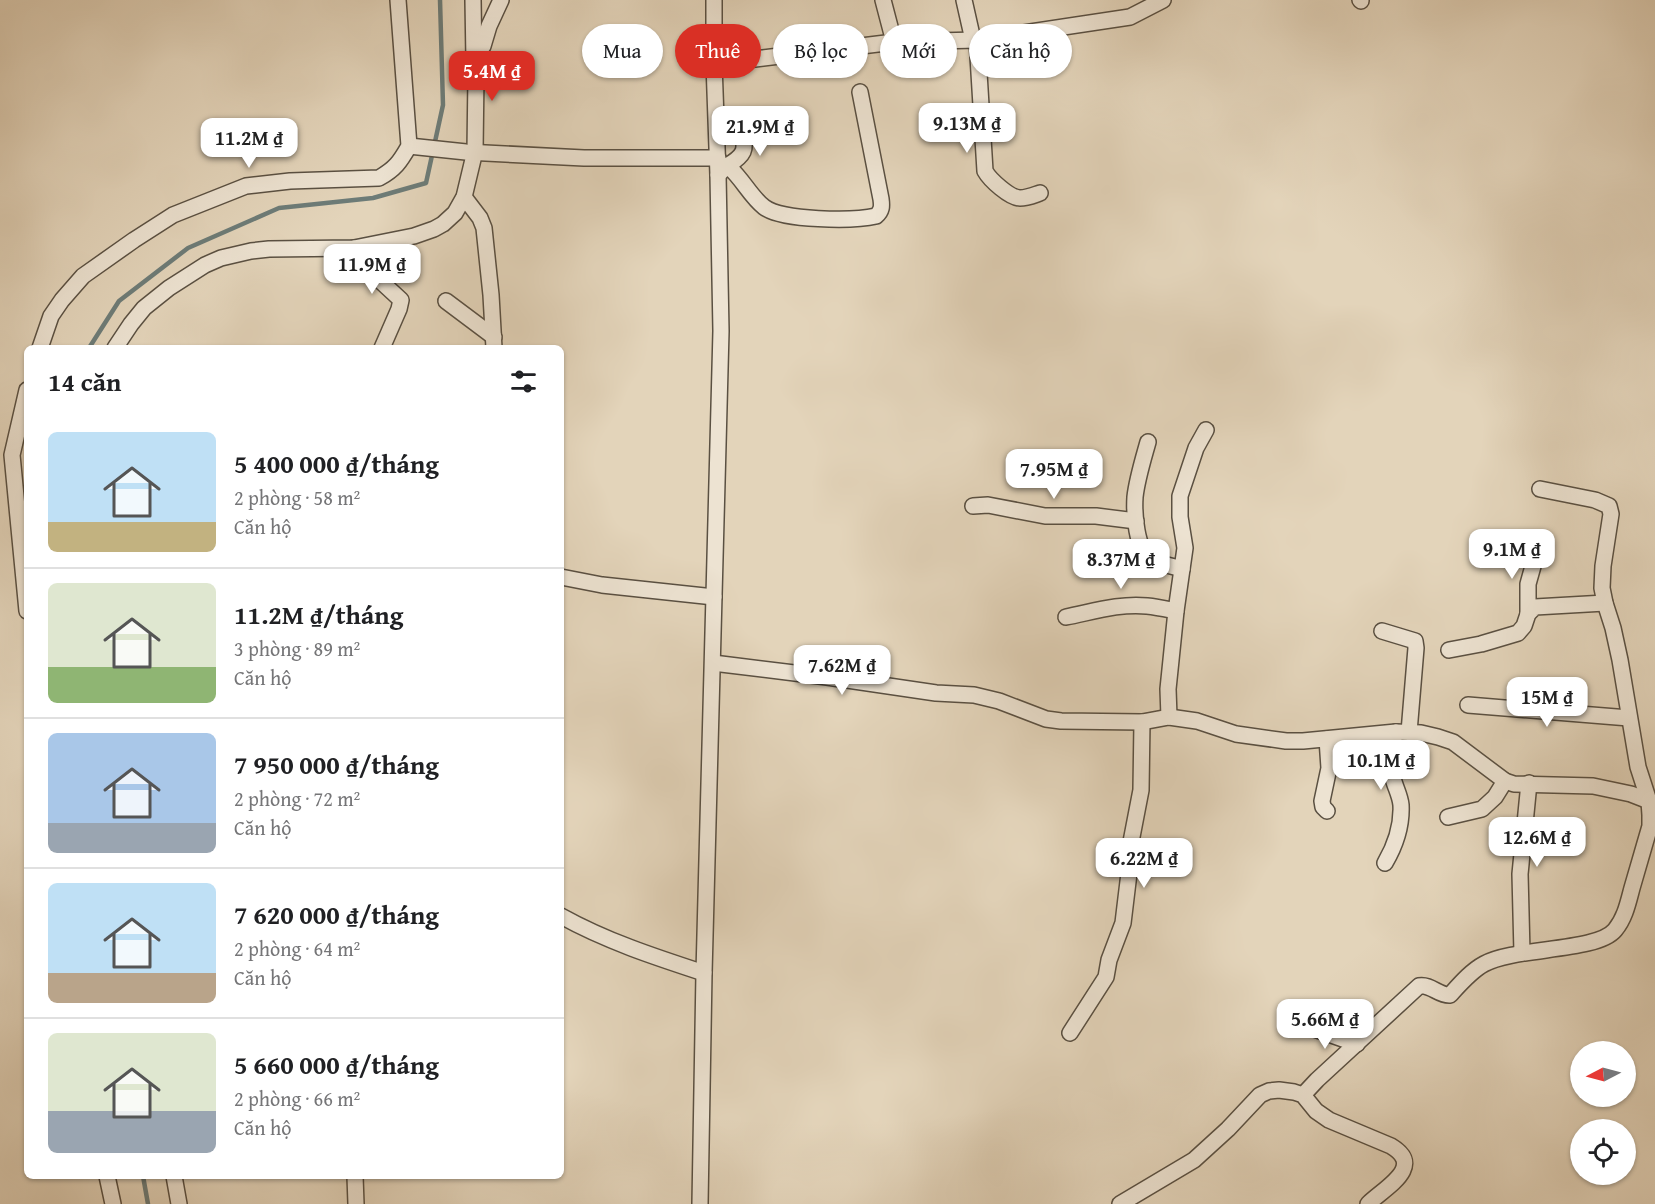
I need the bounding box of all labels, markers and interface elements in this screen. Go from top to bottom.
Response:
chip: Mua [582,24,663,78]
chip: Thuê [675,24,761,78]
chip: Bộ lọc [773,24,868,78]
chip: Mới [880,24,957,78]
chip: Căn hộ [969,24,1072,78]
pin: 5.4M ₫ [443,51,541,102]
text: 5.4M ₫ [463,56,521,85]
pin: 9.13M ₫ [912,103,1022,154]
pin: 21.9M ₫ [705,106,815,157]
text: 9.13M ₫ [933,108,1001,137]
text: 21.9M ₫ [726,111,794,140]
pin: 11.2M ₫ [194,118,304,169]
text: 11.2M ₫ [215,123,283,152]
pin: 11.9M ₫ [317,244,427,295]
text: 11.9M ₫ [338,249,406,278]
text: 14 căn [48,362,121,401]
icon: filters [507,365,540,398]
text: 5 400 000 ₫/tháng [234,444,439,483]
pin: 7.95M ₫ [999,449,1109,500]
text: 7.95M ₫ [1020,454,1088,483]
icon: home [96,456,168,528]
text: 2 phòng · 58 m² [234,483,360,512]
text: Căn hộ [234,512,291,541]
pin: 9.1M ₫ [1463,529,1561,580]
text: 9.1M ₫ [1483,534,1541,563]
pin: 8.37M ₫ [1066,539,1176,590]
text: 8.37M ₫ [1087,544,1155,573]
text: 11.2M ₫/tháng [234,595,403,634]
icon: home [96,607,168,679]
text: 3 phòng · 89 m² [234,634,360,663]
pin: 7.62M ₫ [787,645,897,696]
text: 7.62M ₫ [808,650,876,679]
text: Căn hộ [234,663,291,692]
pin: 15M ₫ [1505,677,1589,728]
text: 15M ₫ [1521,682,1573,711]
pin: 10.1M ₫ [1326,740,1436,791]
text: 7 950 000 ₫/tháng [234,745,439,784]
text: 10.1M ₫ [1347,745,1415,774]
icon: home [96,757,168,829]
text: 2 phòng · 72 m² [234,784,360,813]
text: Căn hộ [234,813,291,842]
pin: 12.6M ₫ [1482,817,1592,868]
text: 12.6M ₫ [1503,822,1571,851]
pin: 6.22M ₫ [1089,838,1199,889]
text: 6.22M ₫ [1110,843,1178,872]
text: 7 620 000 ₫/tháng [234,895,439,934]
icon: home [96,907,168,979]
text: 2 phòng · 64 m² [234,934,360,963]
text: Căn hộ [234,963,291,992]
pin: 5.66M ₫ [1270,999,1380,1050]
text: 5.66M ₫ [1291,1004,1359,1033]
north arrow [1570,1041,1636,1107]
map controls [1570,1041,1636,1185]
text: 5 660 000 ₫/tháng [234,1045,439,1084]
icon: home [96,1057,168,1129]
text: 2 phòng · 66 m² [234,1084,360,1113]
text: Căn hộ [234,1113,291,1142]
button: locate [1570,1119,1636,1185]

